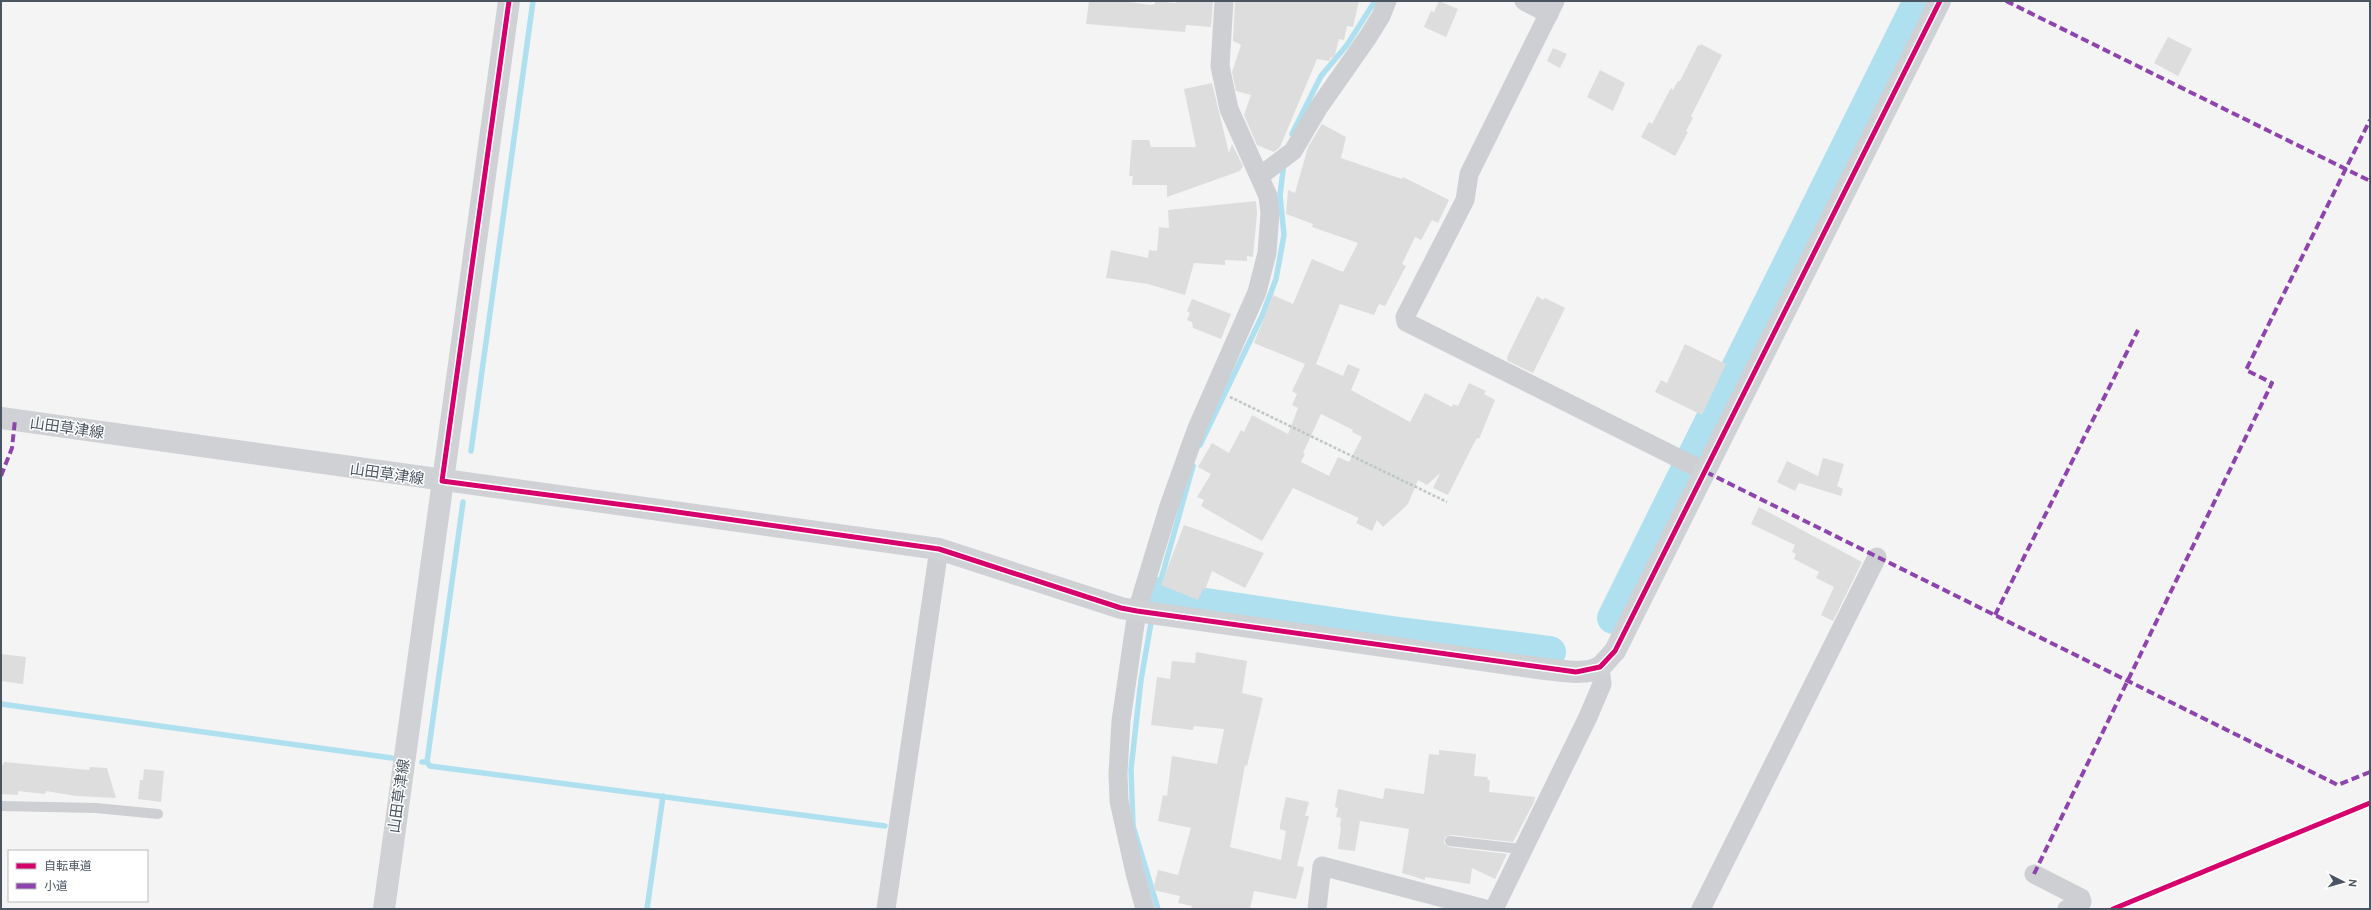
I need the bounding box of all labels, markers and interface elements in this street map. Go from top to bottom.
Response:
street label: 山田草津線 [29,414,105,442]
street label: 山田草津線 [349,460,425,488]
street label: 山田草津線 [385,758,413,834]
legend [8,850,148,902]
text: 自転車道 [44,858,92,873]
north arrow [2323,862,2363,902]
text: 小道 [44,878,68,893]
text: N [2346,878,2360,888]

